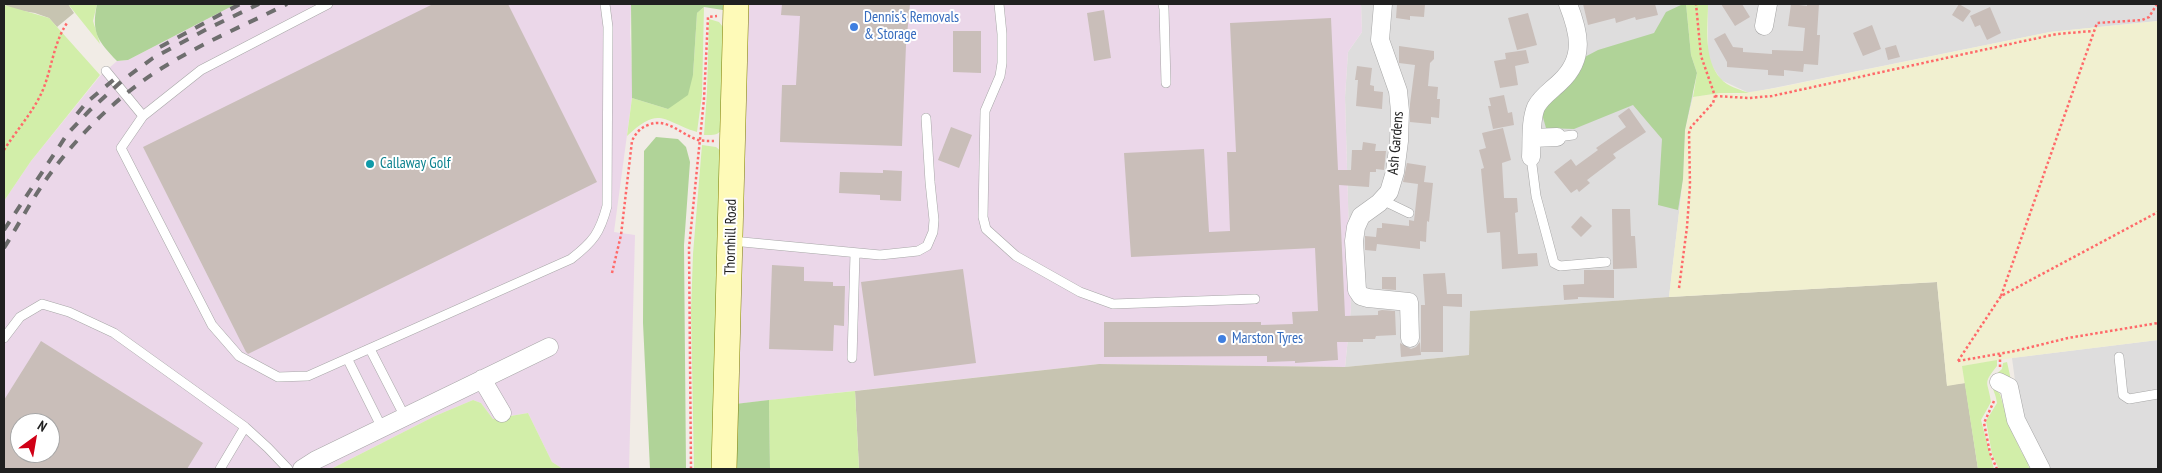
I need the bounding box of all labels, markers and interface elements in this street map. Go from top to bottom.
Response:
place label: Dennis's Removals & Storage [864,9,959,44]
marker: Dennis's Removals & Storage [848,21,860,33]
street label: Ash Gardens [1384,110,1408,176]
place label: Callaway Golf [380,155,451,173]
marker: Callaway Golf [364,158,376,170]
street label: Thornhill Road [721,199,741,275]
place label: Marston Tyres [1232,330,1303,348]
marker: Marston Tyres [1216,333,1228,345]
north arrow [10,413,60,463]
text: N [34,416,50,436]

